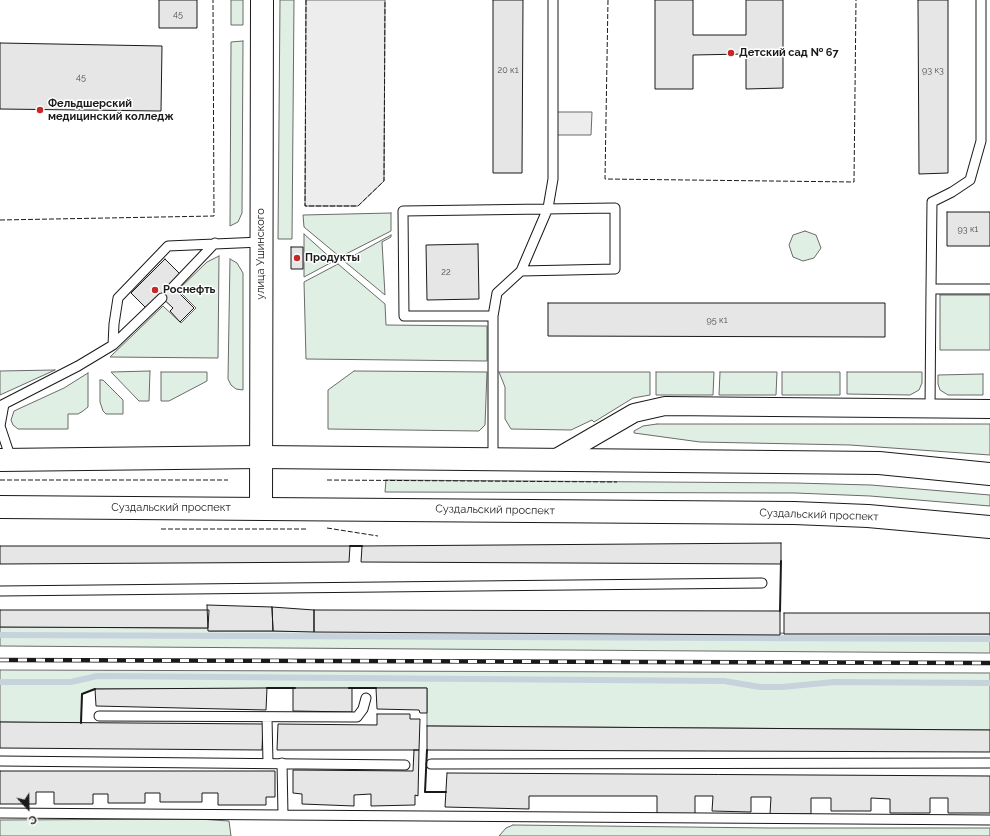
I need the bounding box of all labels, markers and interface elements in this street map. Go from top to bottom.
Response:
house number: 45 [173,9,183,19]
place label: Детский сад № 67 [739,46,839,60]
marker: Детский сад № 67 [726,48,736,58]
house number: 20 к1 [497,65,519,75]
house number: 93 к3 [922,65,944,75]
house number: 45 [76,72,86,82]
place label: Фельдшерский медицинский колледж [48,97,174,123]
marker: Фельдшерский медицинский колледж [35,105,45,115]
street label: улица Ушинского [254,208,268,300]
house number: 93 к1 [958,224,978,234]
place label: Продукты [305,251,360,265]
marker: Продукты [292,253,302,263]
house number: 22 [441,267,451,277]
place label: Роснефть [163,283,215,297]
marker: Роснефть [150,285,160,295]
house number: 95 к1 [706,315,728,325]
street label: Суздальский проспект [111,501,231,515]
street label: Суздальский проспект [435,502,555,518]
street label: Суздальский проспект [759,506,879,524]
north arrow [8,788,48,828]
text: С [27,812,39,827]

